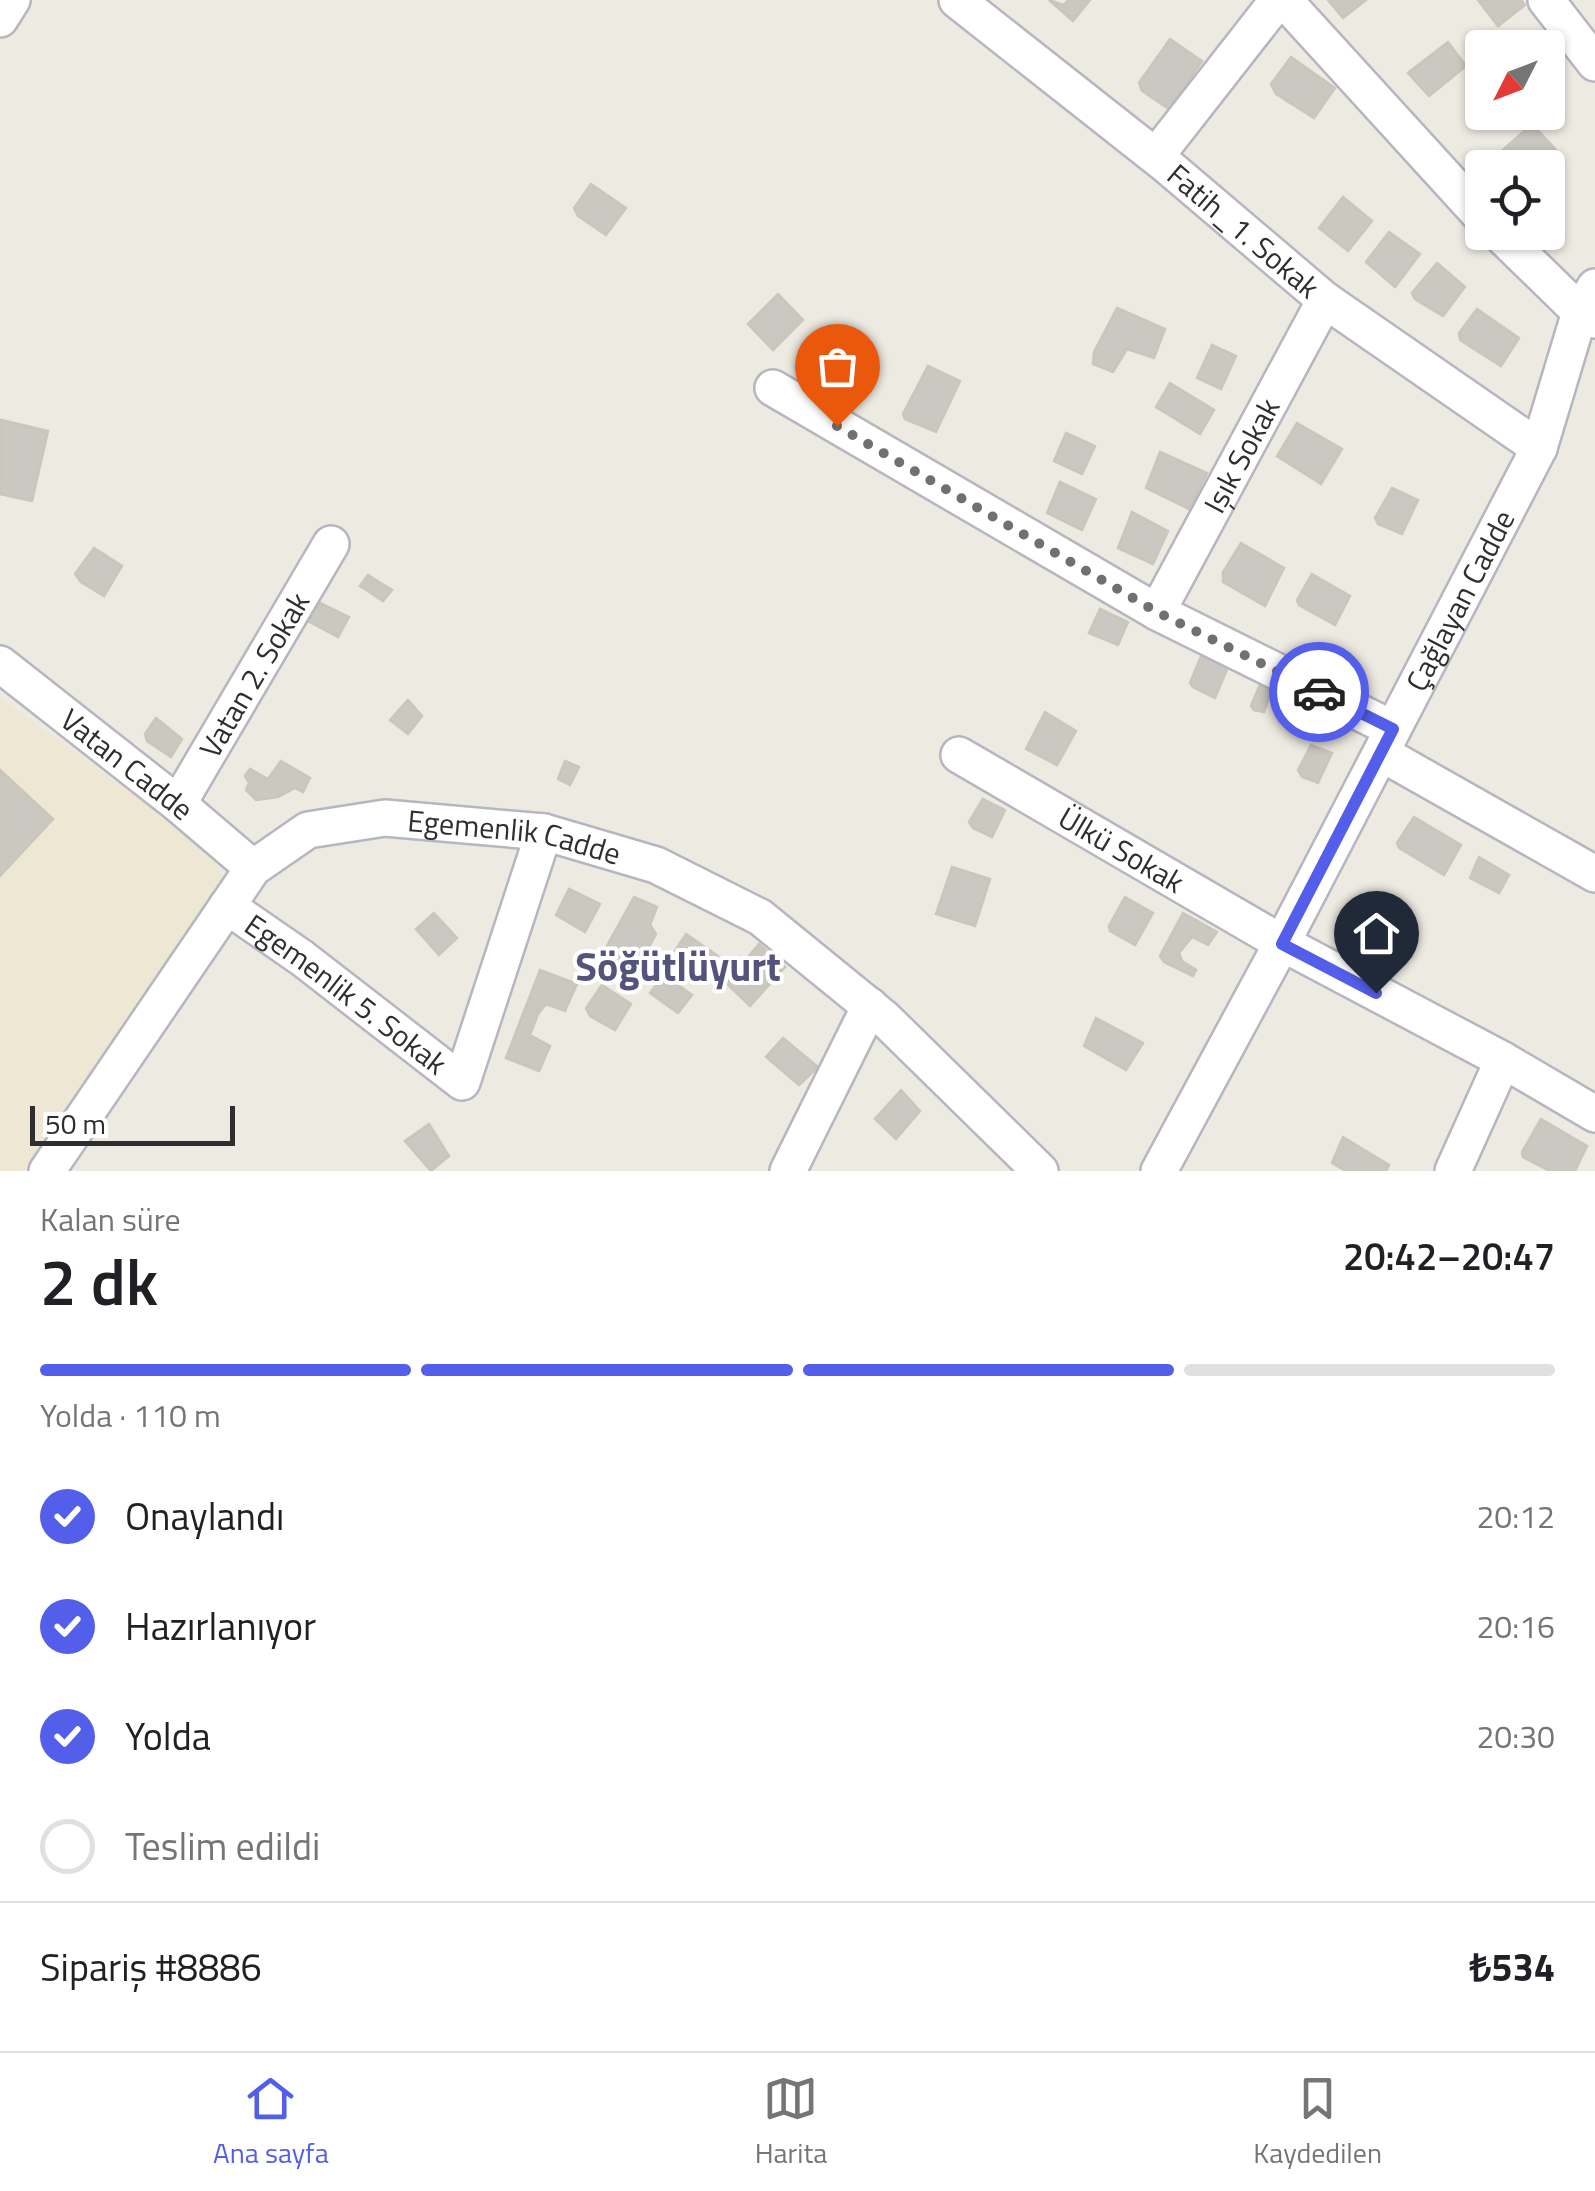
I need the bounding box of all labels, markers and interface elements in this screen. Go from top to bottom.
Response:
north arrow [1465,30,1565,130]
map controls [1465,30,1565,250]
button: locate [1465,150,1565,250]
street label: Fatih_1. Sokak [1157,152,1330,309]
pin [795,324,880,427]
icon: bag [810,339,865,394]
street label: Işık Sokak [1192,389,1291,521]
street label: Çağlayan Cadde [1394,502,1526,699]
street label: Vatan 2. Sokak [187,583,321,766]
courier [1269,642,1369,742]
icon: car [1292,665,1347,720]
street label: Vatan Cadde [51,697,204,831]
street label: Ülkü Sokak [1050,795,1193,904]
street label: Egemenlik Cadde [406,797,626,876]
pin [1334,891,1419,994]
street label: Egemenlik 5. Sokak [236,902,457,1085]
icon: home [1349,906,1404,961]
district label: Söğütlüyurt [575,936,781,997]
scale bar [30,1101,235,1146]
text: 50 m [45,1102,106,1145]
text: Kalan süre [40,1195,181,1243]
text: 20:42–20:47 [1343,1227,1555,1285]
text: 2 dk [40,1231,158,1330]
text: Yolda · 110 m [40,1391,221,1439]
text: Onaylandı [125,1487,284,1545]
icon: check [40,1489,95,1544]
text: 20:12 [1476,1492,1555,1540]
text: Hazırlanıyor [125,1597,316,1655]
icon: check [40,1599,95,1654]
text: 20:16 [1476,1602,1555,1650]
text: Yolda [125,1707,211,1765]
icon: check [40,1709,95,1764]
text: 20:30 [1476,1712,1555,1760]
text: Teslim edildi [125,1817,320,1875]
text: Sipariş #8886 [40,1938,262,1996]
text: ₺534 [1469,1938,1555,1996]
tab: Ana sayfa [213,2071,329,2174]
tab: Harita [755,2071,827,2174]
tab: Kaydedilen [1253,2071,1382,2174]

